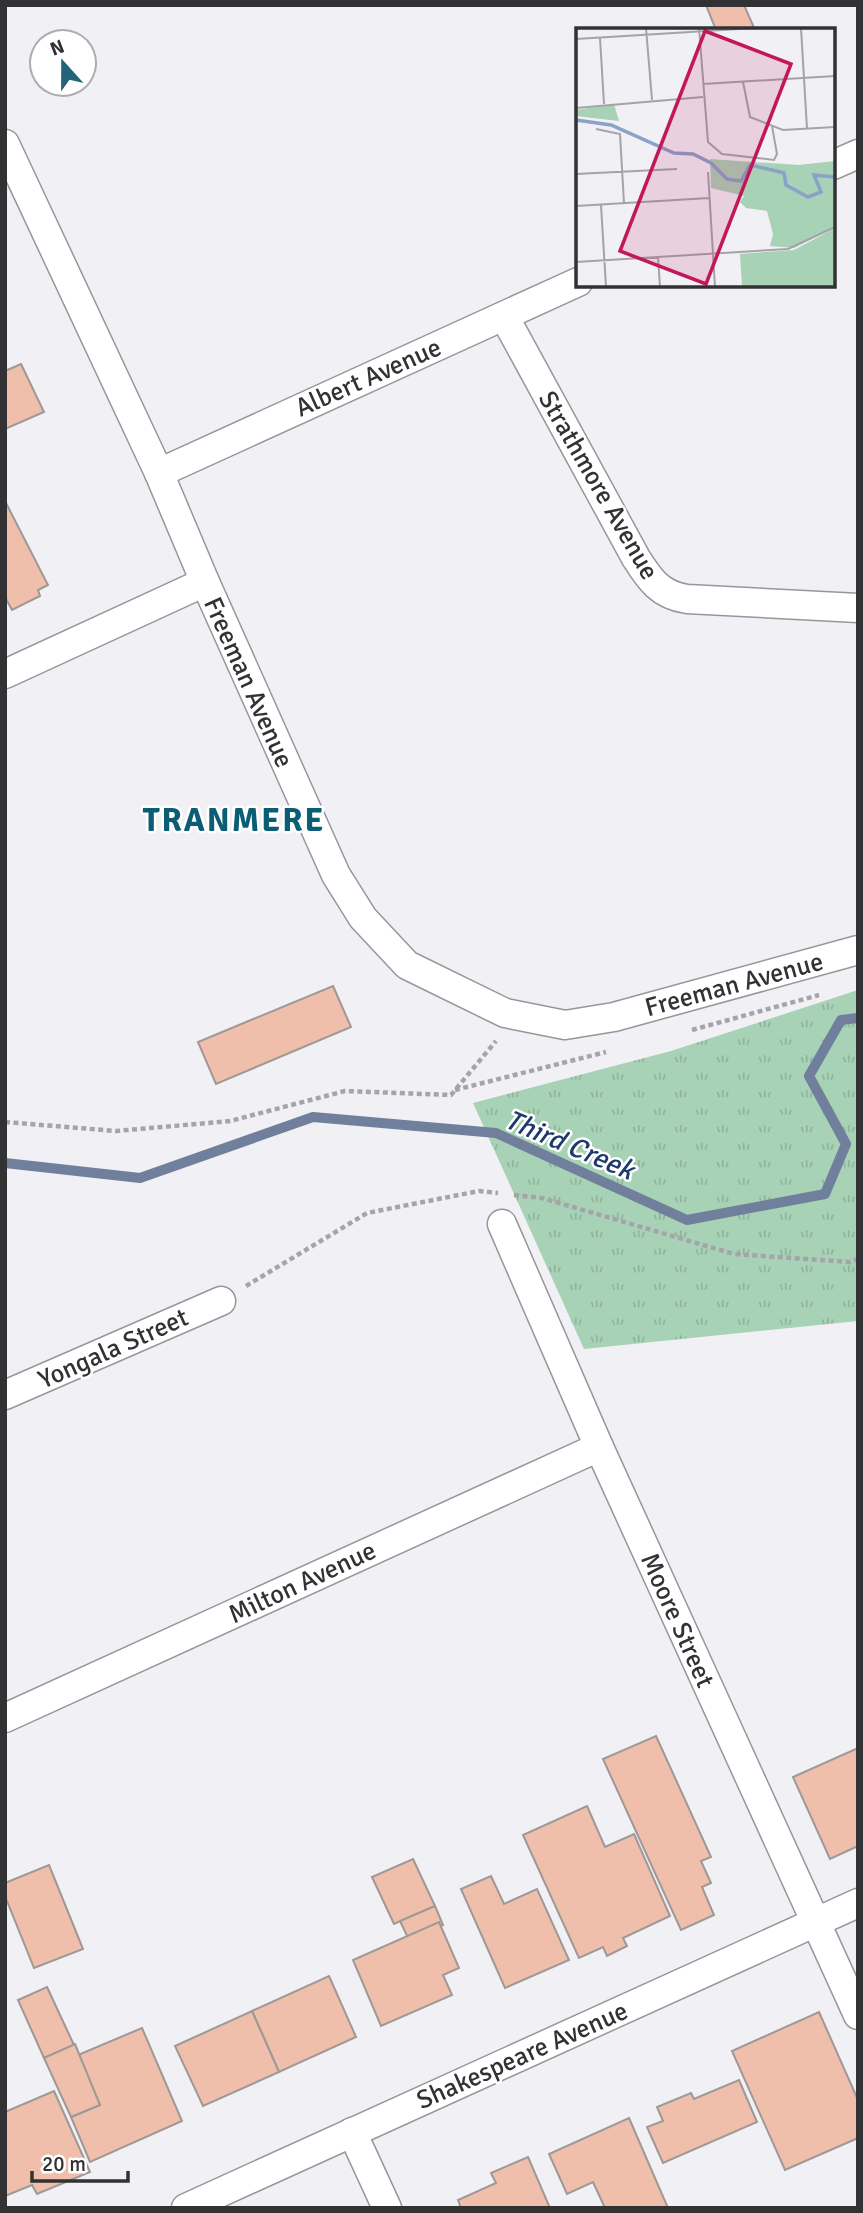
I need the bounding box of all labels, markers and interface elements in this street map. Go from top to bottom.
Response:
north arrow [28,28,98,98]
inset map [576,28,835,287]
text: N [47,34,68,62]
street label: Albert Avenue [291,332,446,424]
street label: Strathmore Avenue [531,385,665,586]
street label: Freeman Avenue [196,592,300,773]
district label: TRANMERE [143,800,325,841]
street label: Freeman Avenue [642,946,827,1024]
water label: Third Creek [500,1103,642,1188]
street label: Yongala Street [34,1302,193,1396]
street label: Milton Avenue [224,1535,381,1631]
street label: Moore Street [633,1548,721,1693]
street label: Shakespeare Avenue [412,1995,633,2117]
scale bar [32,2140,128,2184]
text: 20 m [42,2151,86,2177]

